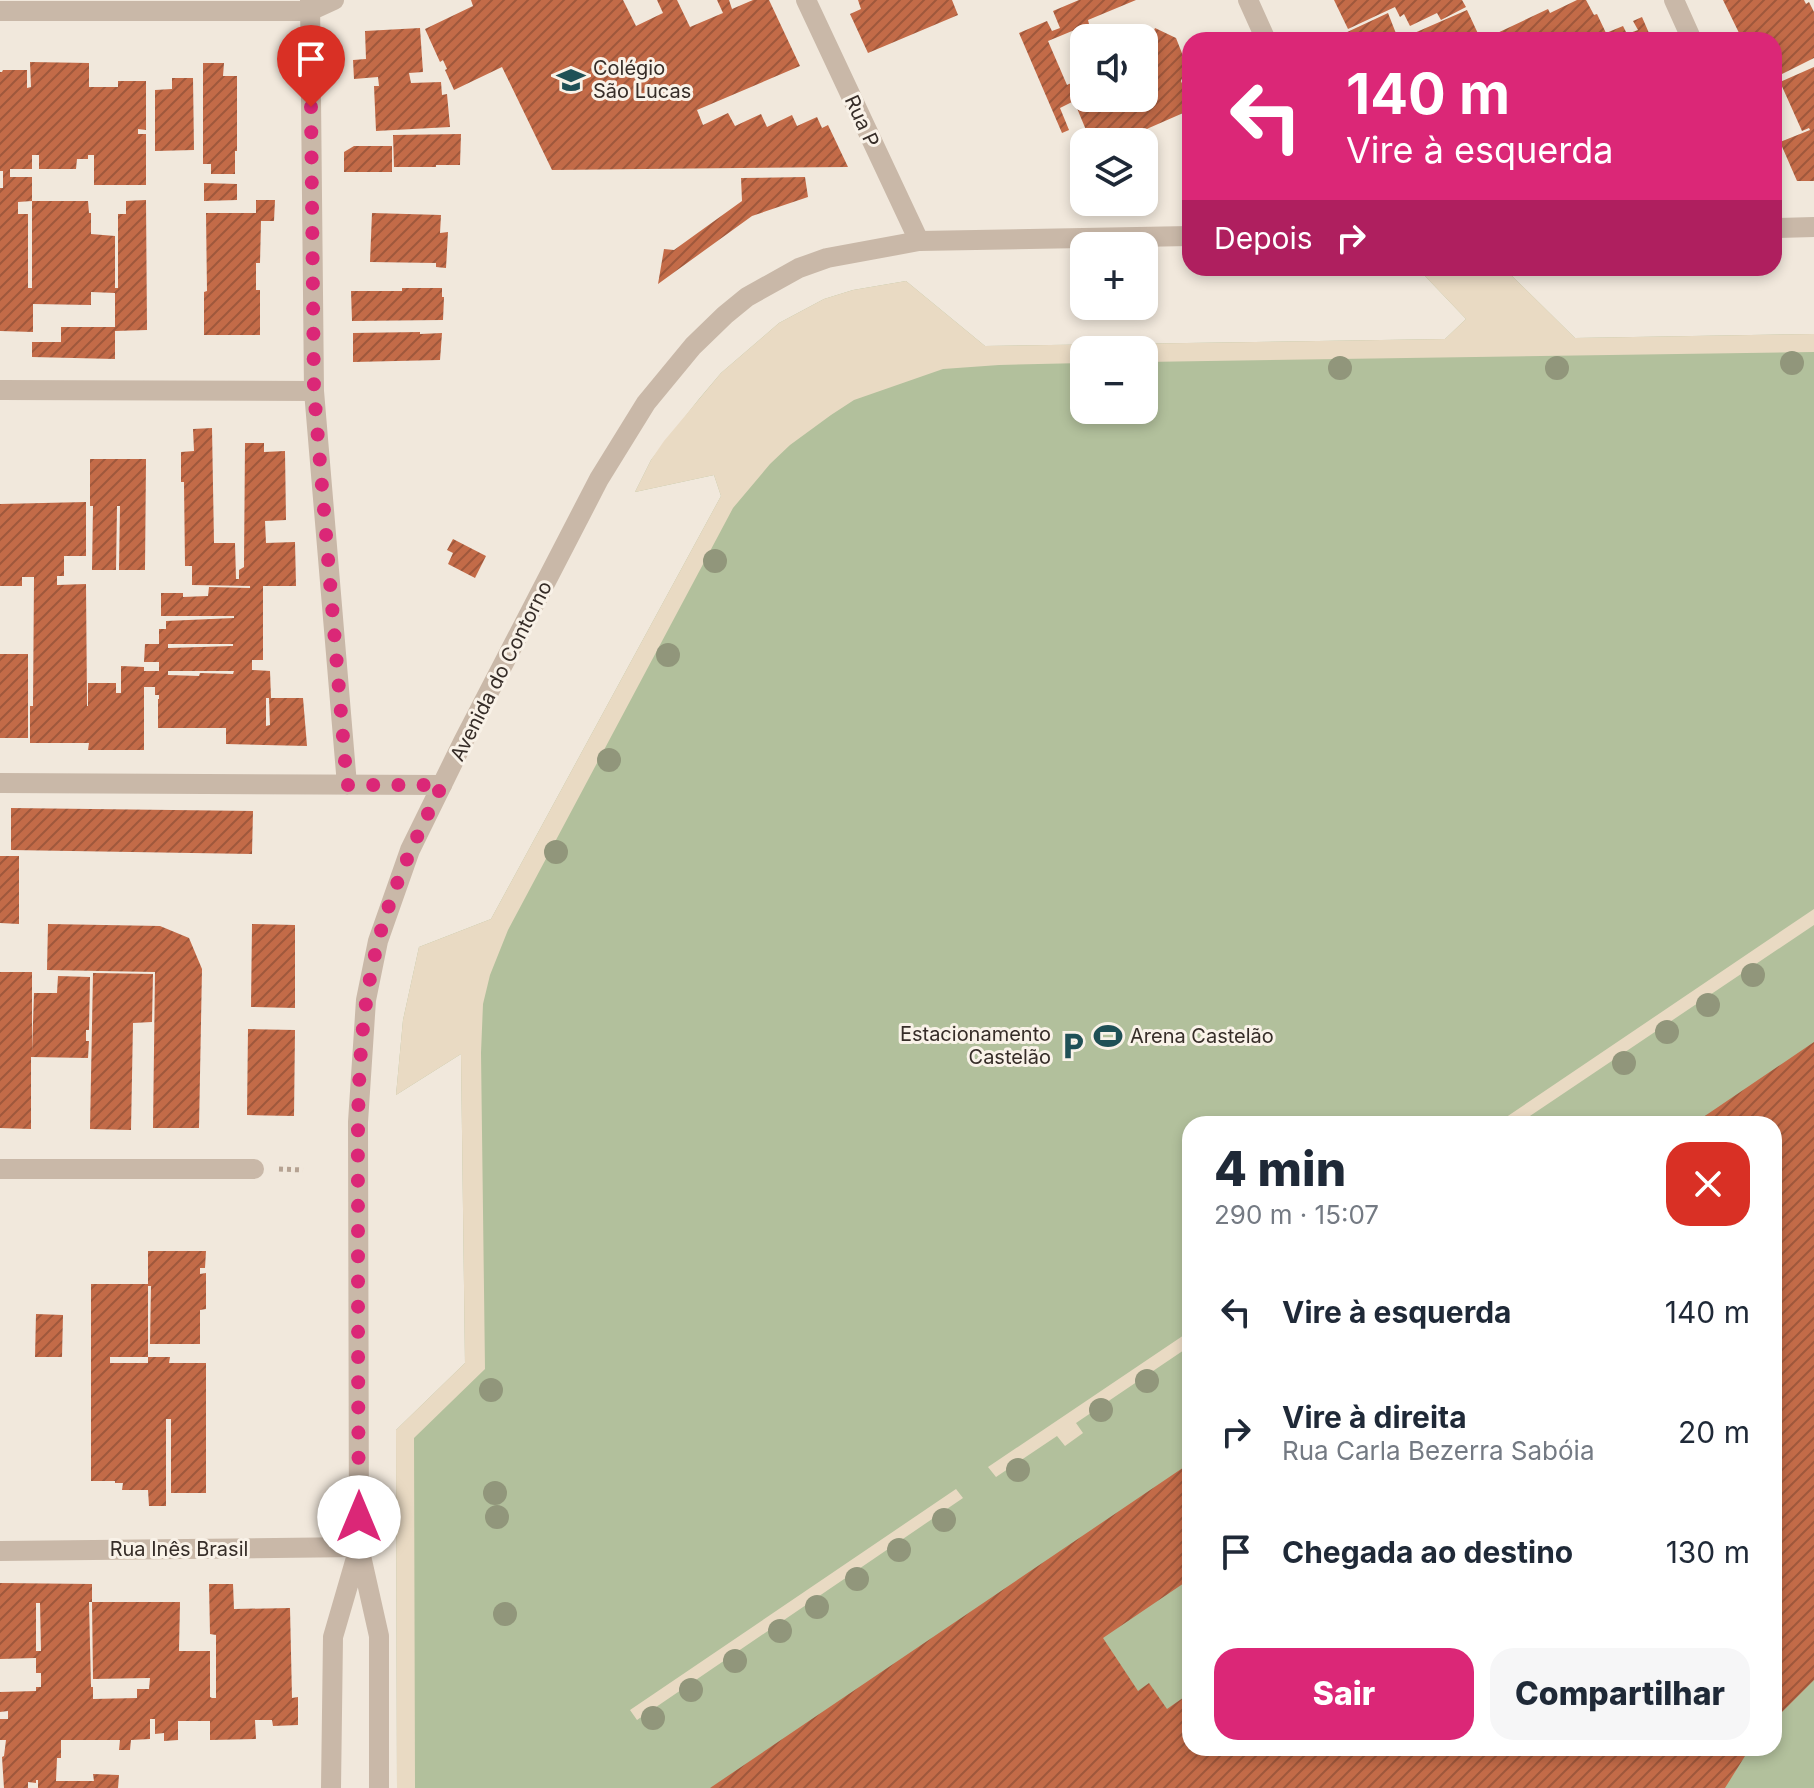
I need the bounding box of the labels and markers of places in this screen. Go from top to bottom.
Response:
pin [277,25,345,107]
place label: Colégio São Lucas [593,56,691,103]
school or university icon: Colégio São Lucas [556,65,586,95]
sports icon: Arena Castelão [1093,1021,1123,1051]
place label: Estacionamento Castelão [900,1022,1051,1069]
place label: Arena Castelão [1130,1024,1274,1048]
parking icon: Estacionamento Castelão [1058,1031,1088,1061]

